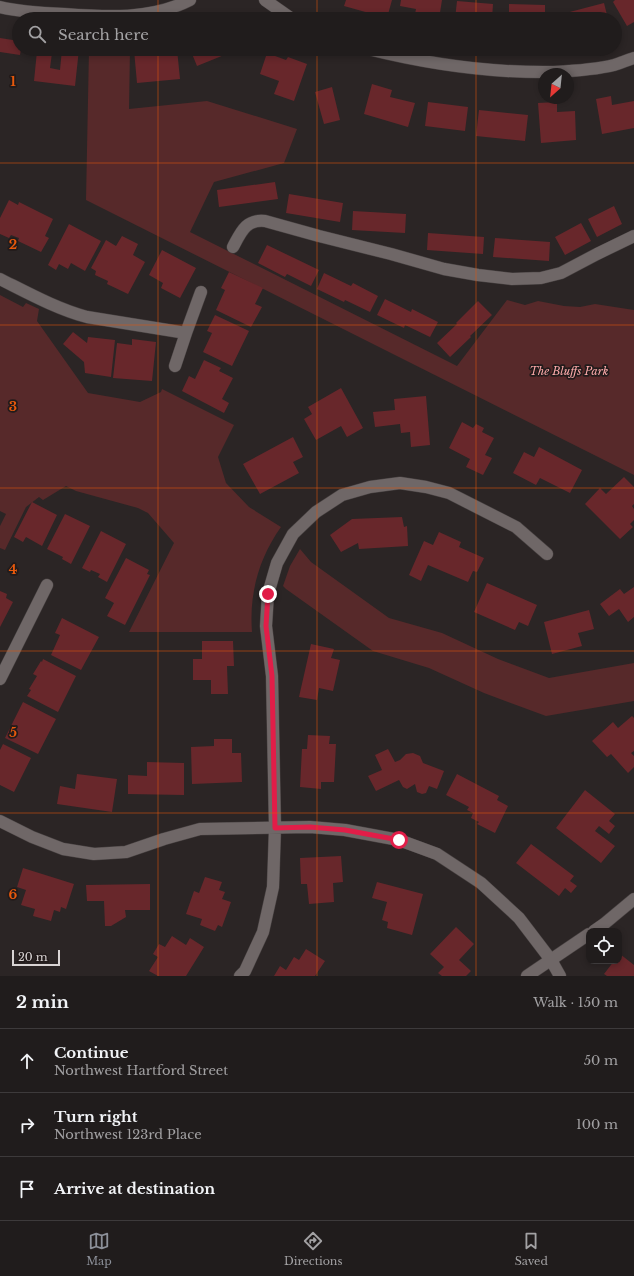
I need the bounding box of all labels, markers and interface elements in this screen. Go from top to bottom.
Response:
search box [12,12,622,56]
icon: search [26,23,48,45]
text: Search here [58,25,149,44]
north arrow [538,68,574,104]
text: 1 [10,73,16,90]
text: 2 [9,236,17,253]
park label: The Bluffs Park [530,364,609,378]
text: 3 [9,398,17,415]
text: 4 [9,561,18,578]
route end [259,585,277,603]
text: 5 [9,724,17,741]
route start [390,831,408,849]
text: 6 [9,886,18,903]
map controls [586,928,622,964]
button: locate [586,928,622,964]
scale bar [12,948,60,967]
text: 20 m [18,950,48,964]
text: 2 min [16,992,69,1013]
text: Walk · 150 m [533,994,618,1011]
text: Continue [54,1043,129,1062]
icon: ahead [16,1050,38,1072]
text: 50 m [584,1052,618,1069]
text: Northwest Hartford Street [54,1062,228,1079]
text: Turn right [54,1107,137,1126]
icon: right [16,1114,38,1136]
text: 100 m [576,1116,618,1133]
text: Northwest 123rd Place [54,1126,202,1143]
icon: arrive [16,1178,38,1200]
text: Arrive at destination [54,1179,215,1198]
tab: Map [86,1230,112,1268]
tab: Directions [284,1230,342,1268]
tab: Saved [515,1230,548,1268]

